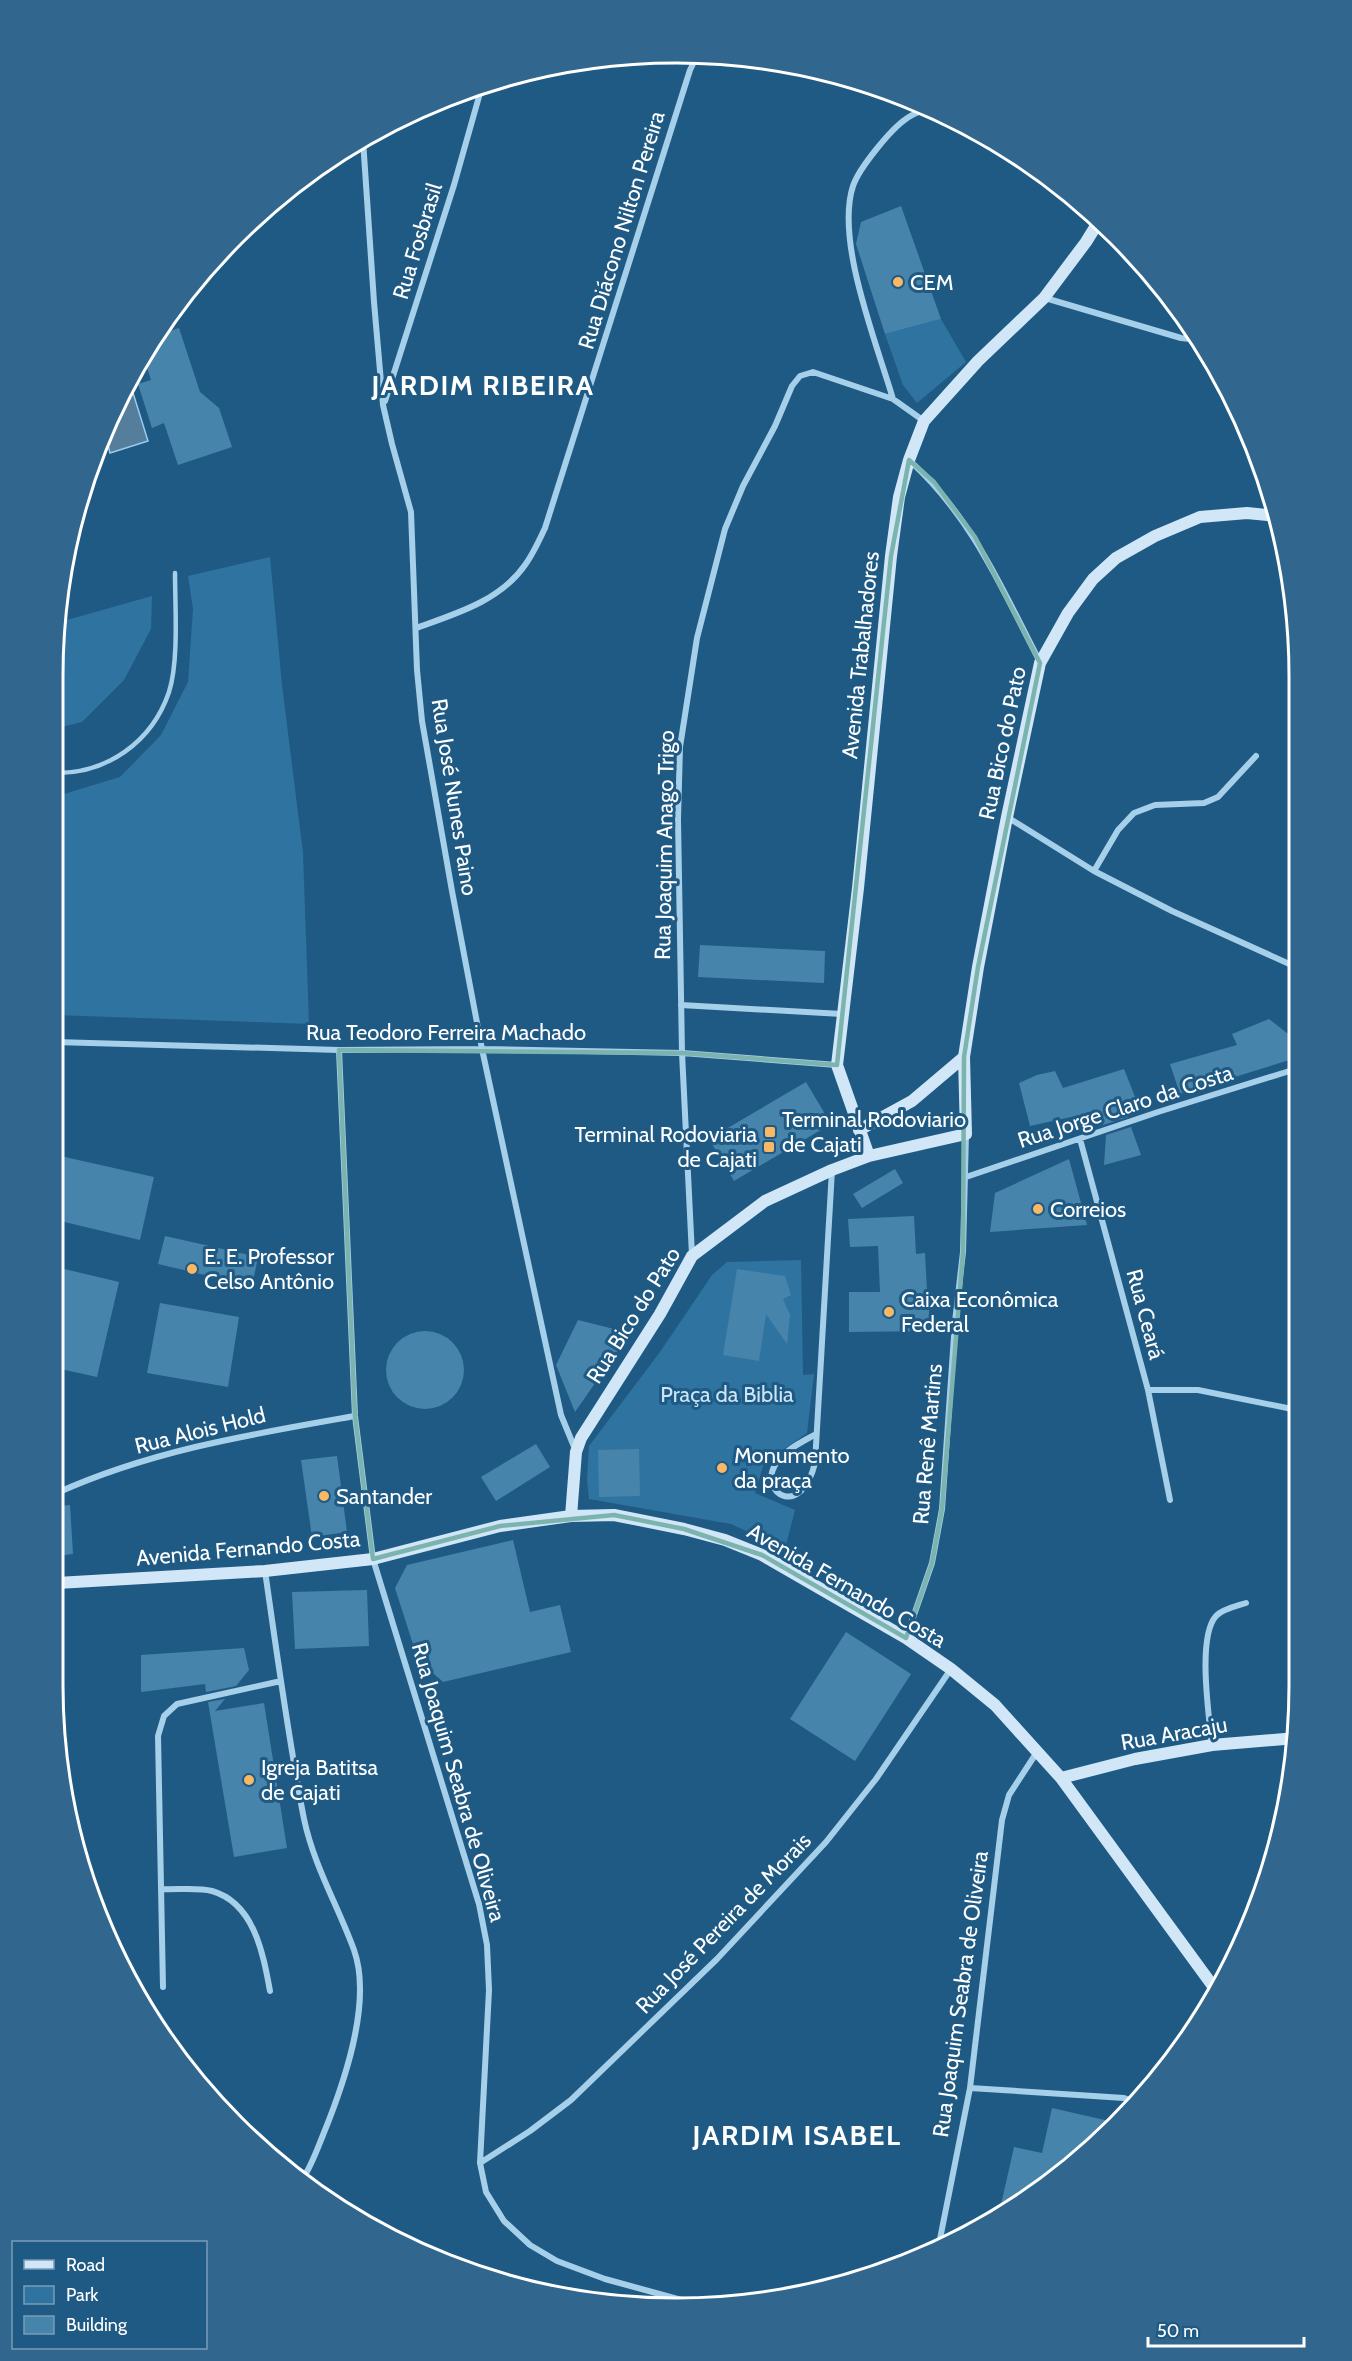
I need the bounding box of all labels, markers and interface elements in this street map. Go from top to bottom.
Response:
street label: Rua Diácono Nilton Pereira [572,107,671,352]
street label: Rua Fosbrasil [387,179,448,303]
place label: CEM [910,269,954,296]
marker: CEM [891,275,905,289]
district label: JARDIM RIBEIRA [370,368,595,402]
street label: Avenida Trabalhadores [836,550,885,760]
street label: Rua Bico do Pato [973,664,1032,822]
street label: Rua José Nunes Paino [426,697,483,897]
street label: Rua Joaquim Anago Trigo [649,730,680,960]
street label: Rua Teodoro Ferreira Machado [306,1019,586,1046]
street label: Rua Jorge Claro da Costa [1014,1059,1237,1154]
place label: Terminal Rodoviario de Cajati [782,1106,966,1158]
place label: Terminal Rodoviaria de Cajati [575,1121,757,1173]
marker: Terminal Rodoviario de Cajati [763,1125,777,1139]
marker: Terminal Rodoviaria de Cajati [762,1140,776,1154]
place label: Correios [1050,1196,1126,1223]
marker: Correios [1031,1202,1045,1216]
street label: Rua Bico do Pato [581,1242,686,1389]
place label: E. E. Professor Celso Antônio [204,1243,334,1295]
marker: E. E. Professor Celso Antônio [185,1262,199,1276]
street label: Rua Ceará [1121,1266,1171,1363]
place label: Caixa Econômica Federal [901,1286,1059,1338]
marker: Caixa Econômica Federal [882,1305,896,1319]
street label: Rua Renê Martins [907,1362,948,1526]
park label: Praça da Biblia [660,1381,794,1408]
street label: Rua Alois Hold [132,1401,268,1460]
place label: Monumento da praça [734,1442,850,1494]
marker: Monumento da praça [715,1461,729,1475]
place label: Santander [336,1483,432,1510]
marker: Santander [317,1489,331,1503]
street label: Avenida Fernando Costa [743,1518,951,1654]
street label: Avenida Fernando Costa [135,1525,362,1572]
street label: Rua Joaquim Seabra de Oliveira [406,1640,511,1925]
street label: Rua Aracaju [1119,1711,1229,1756]
place label: Igreja Batitsa de Cajati [261,1754,378,1806]
marker: Igreja Batitsa de Cajati [242,1773,256,1787]
street label: Rua José Pereira de Morais [630,1827,817,2019]
street label: Rua Joaquim Seabra de Oliveira [927,1849,994,2139]
district label: JARDIM ISABEL [691,2118,902,2152]
legend [12,2241,207,2349]
text: Road [66,2254,105,2276]
text: Park [66,2284,99,2306]
scale bar [1148,2310,1304,2348]
text: Building [66,2314,128,2336]
text: 50 m [1157,2320,1199,2342]

